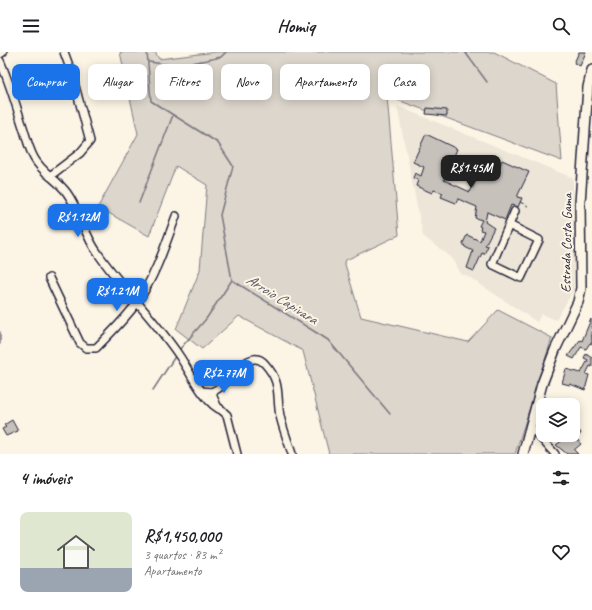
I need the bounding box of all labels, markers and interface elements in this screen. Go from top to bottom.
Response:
icon: menu [20,15,42,37]
text: Homiq [277,15,315,37]
icon: search [550,15,572,37]
chip: Comprar [12,64,80,100]
chip: Alugar [88,64,147,100]
chip: Filtros [155,64,213,100]
chip: Novo [221,64,272,100]
chip: Apartamento [280,64,370,100]
chip: Casa [378,64,430,100]
pin: R$1.45M [434,155,508,189]
text: R$1.45M [450,160,492,176]
street label: Estrada Costa Gama [557,192,576,293]
pin: R$1.12M [41,204,115,238]
text: R$1.12M [57,209,99,225]
water label: Arroio Capivara [243,270,322,330]
pin: R$1.21M [80,278,154,312]
text: R$1.21M [96,283,138,299]
pin: R$2.77M [187,360,261,394]
text: R$2.77M [203,365,245,381]
map controls [536,398,580,442]
button: layers [536,398,580,442]
icon: filters [550,467,572,489]
text: 4 imóveis [20,468,71,489]
text: R$1,450,000 [144,526,221,547]
icon: home [52,528,100,576]
icon: heart [550,541,572,563]
text: 3 quartos · 83 m² [144,547,221,563]
text: Apartamento [144,563,202,579]

